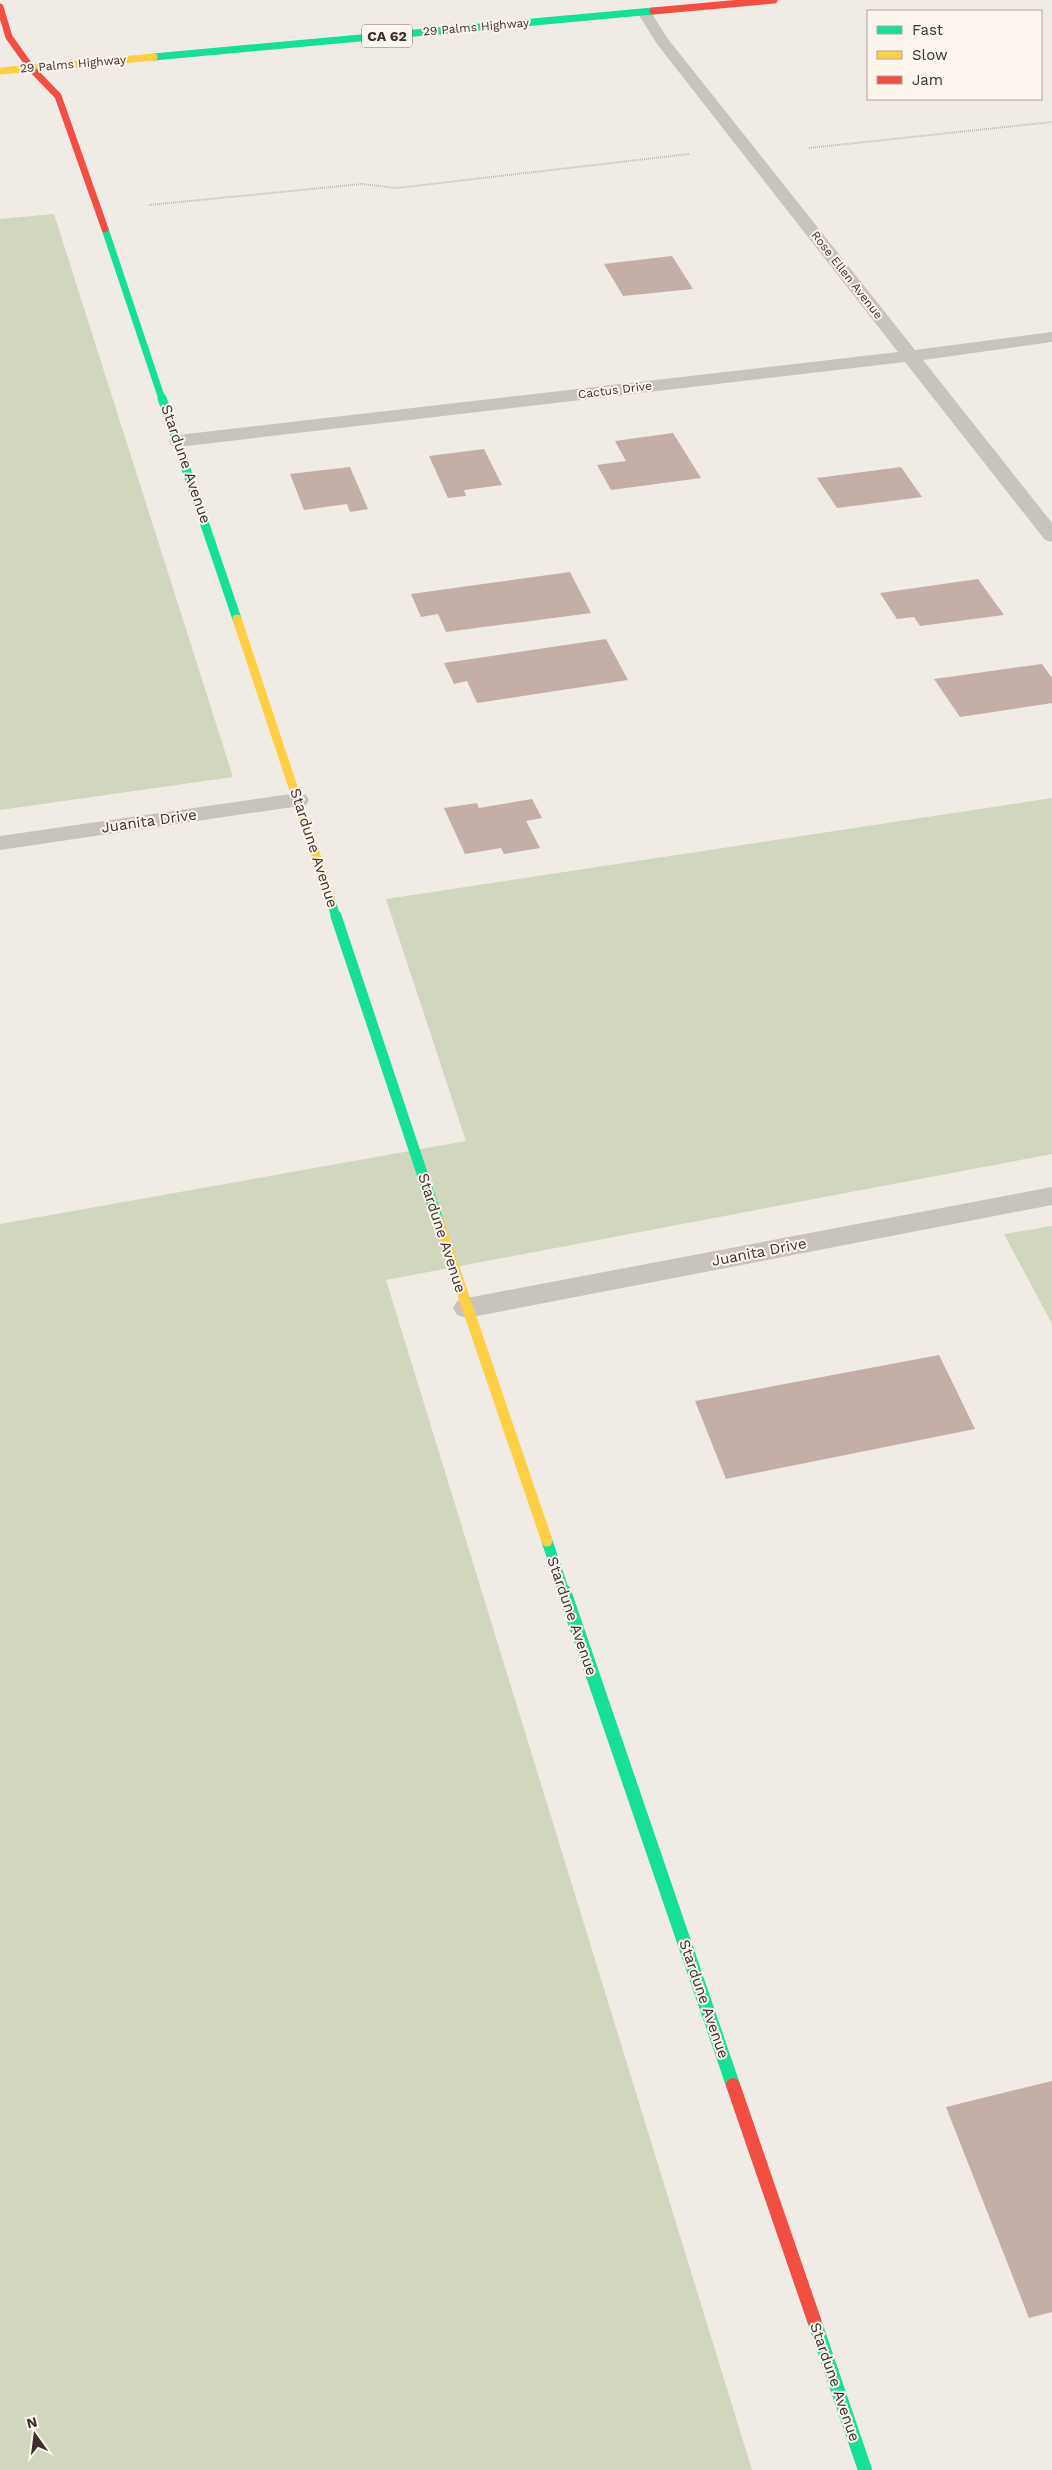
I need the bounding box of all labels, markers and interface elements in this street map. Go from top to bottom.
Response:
legend [867,10,1042,100]
street label: 29 Palms Highway [422,15,530,39]
text: Fast [912,21,944,39]
road number: CA 62 [362,24,412,48]
text: Slow [912,46,948,64]
street label: 29 Palms Highway [19,52,127,76]
text: Jam [912,71,943,89]
street label: Rose Ellen Avenue [808,228,886,322]
street label: Cactus Drive [577,379,653,401]
street label: Stardune Avenue [157,402,215,526]
street label: Stardune Avenue [286,786,342,910]
street label: Juanita Drive [100,805,198,837]
street label: Stardune Avenue [414,1171,470,1295]
street label: Juanita Drive [710,1234,808,1270]
street label: Stardune Avenue [543,1554,601,1678]
street label: Stardune Avenue [675,1937,733,2061]
street label: Stardune Avenue [806,2320,864,2444]
north arrow [10,2410,60,2460]
text: N [25,2413,39,2431]

